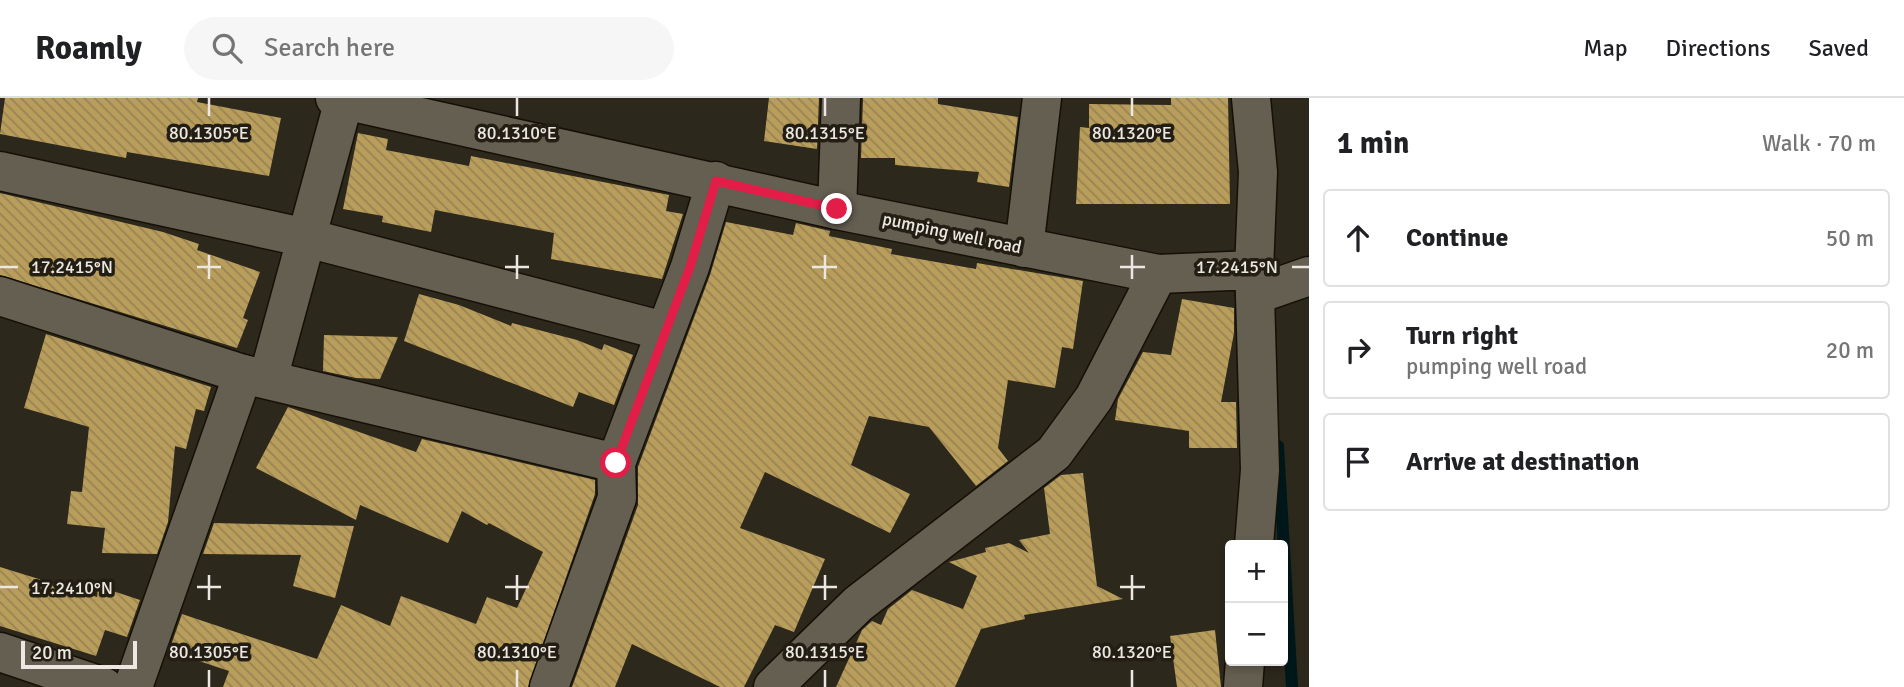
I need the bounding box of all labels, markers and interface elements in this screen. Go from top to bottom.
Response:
search box [184,17,674,80]
text: Roamly [35,28,142,69]
icon: search [208,29,246,67]
text: Search here [264,32,395,64]
text: Map [1583,33,1628,63]
text: Directions [1666,33,1771,63]
text: Saved [1809,33,1869,63]
text: 80.1305°E [169,122,249,144]
text: 80.1310°E [477,122,557,144]
text: 80.1315°E [785,122,865,144]
text: 80.1320°E [1092,122,1172,144]
text: 1 min [1337,125,1409,162]
text: Walk · 70 m [1762,129,1876,158]
route end [821,193,852,224]
street label: pumping well road [880,208,1024,258]
icon: ahead [1339,219,1377,257]
text: Continue [1406,222,1508,254]
text: 50 m [1826,224,1874,253]
text: 17.2415°N [31,256,113,278]
text: 17.2415°N [1196,256,1278,278]
text: Turn right [1406,320,1518,352]
icon: right [1339,331,1377,369]
text: 20 m [1826,336,1874,365]
text: pumping well road [1406,352,1587,381]
icon: arrive [1339,443,1377,481]
text: Arrive at destination [1406,446,1639,478]
route start [600,447,631,478]
map controls [1225,540,1288,666]
button: + [1225,540,1288,603]
text: 17.2410°N [31,577,113,599]
button: − [1225,603,1288,666]
scale bar [21,638,136,670]
text: 20 m [32,641,72,665]
text: 80.1305°E [169,641,249,663]
text: 80.1310°E [477,641,557,663]
text: 80.1315°E [785,641,865,663]
text: 80.1320°E [1092,641,1172,663]

